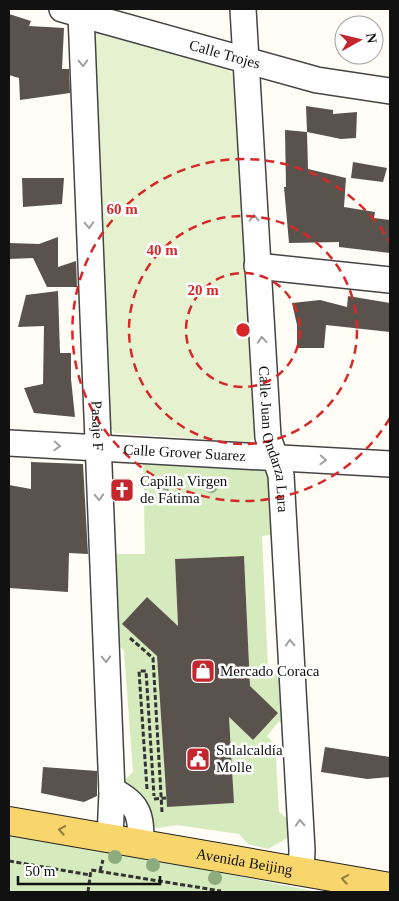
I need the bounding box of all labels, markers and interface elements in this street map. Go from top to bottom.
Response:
north arrow [334,15,384,65]
text: N [363,32,380,44]
street label: Calle Trojes [187,37,262,72]
one-way arrow [77,59,88,67]
text: 60 m [106,201,138,217]
one-way arrow [249,213,260,221]
one-way arrow [83,221,94,229]
text: 40 m [146,242,178,258]
text: 20 m [187,282,219,298]
centre of rings [234,321,252,339]
one-way arrow [256,336,267,344]
street label: Calle Juan Ondarza Lara [256,366,291,513]
street label: Pasaje F [88,400,106,451]
one-way arrow [54,440,62,451]
street label: Calle Grover Suarez [123,441,247,464]
one-way arrow [319,455,327,466]
place label: Capilla Virgen de Fátima [140,473,228,506]
church icon: Capilla Virgen de Fátima [109,477,135,503]
one-way arrow [94,493,104,501]
one-way arrow [285,639,296,647]
one-way arrow [101,655,112,663]
shop icon: Mercado Coraca [190,658,216,684]
place label: Mercado Coraca [220,663,320,679]
place label: Sulalcaldía Molle [216,742,283,775]
public building icon: Sulalcaldía Molle [185,746,211,772]
one-way arrow [295,819,306,827]
one-way arrow [58,825,66,835]
street label: Avenida Beijing [195,846,294,878]
scale bar [18,854,160,886]
text: 50 m [25,863,56,879]
one-way arrow [341,875,350,885]

